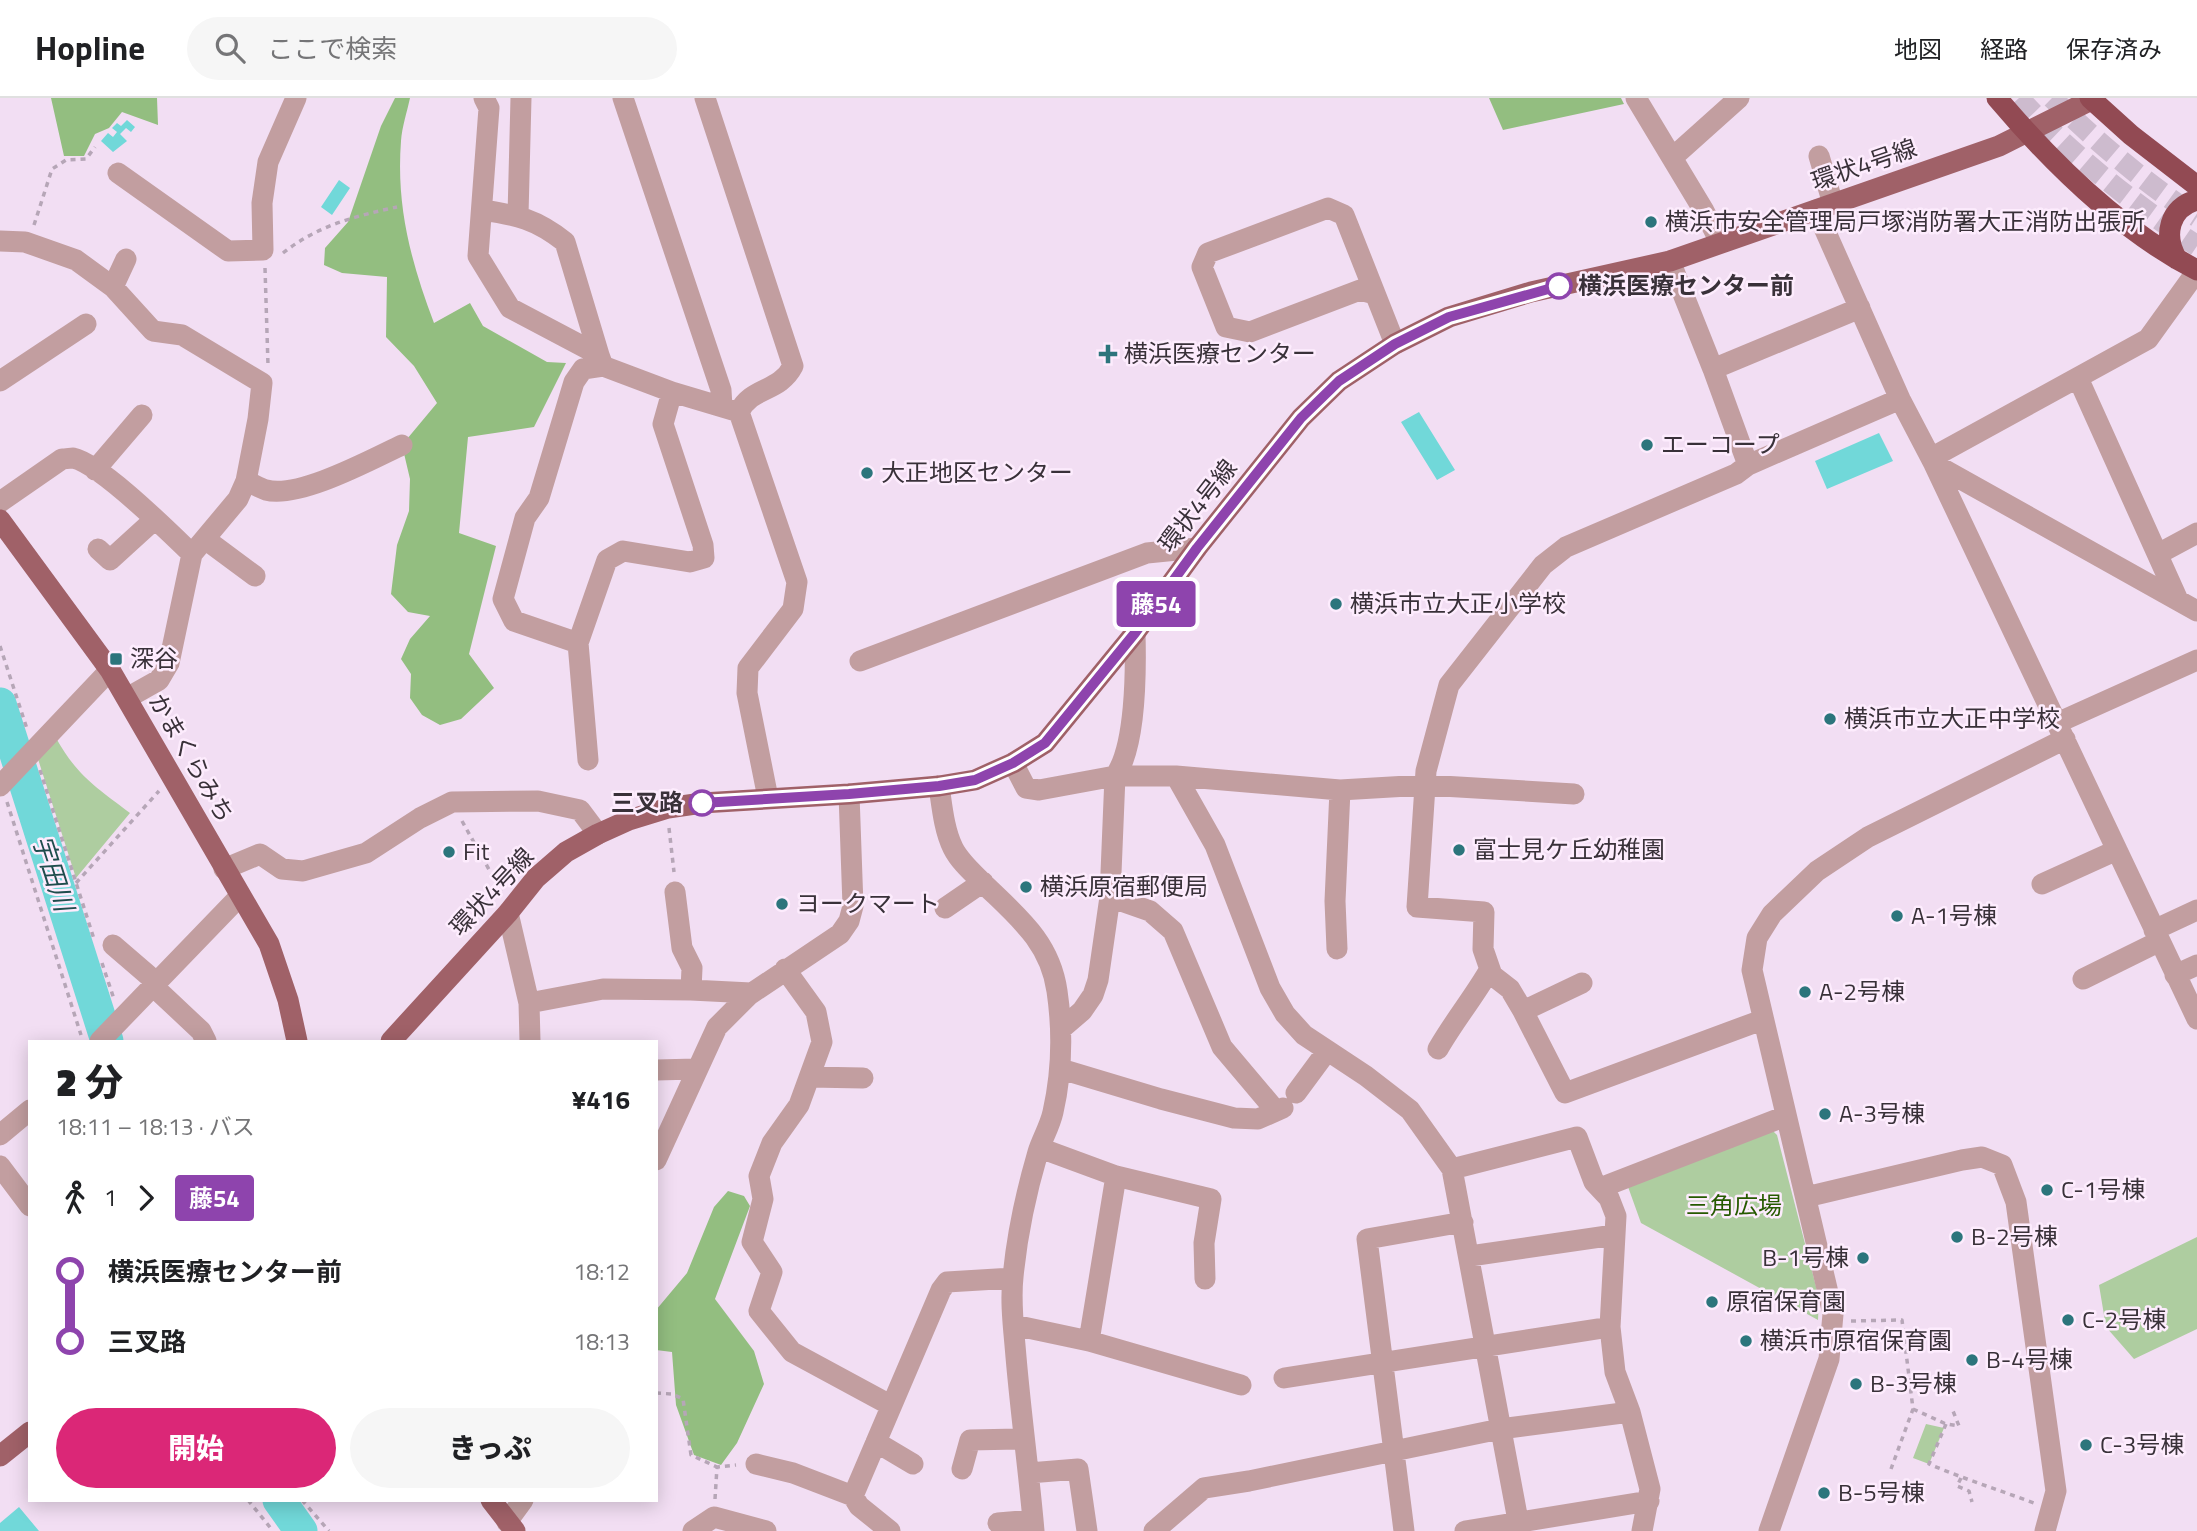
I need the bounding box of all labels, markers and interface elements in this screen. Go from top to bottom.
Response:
search box [187,17,677,80]
text: Hopline [35,23,145,73]
icon: search [211,29,249,67]
text: ここで検索 [267,29,397,68]
text: 地図 [1894,31,1942,67]
text: 経路 [1980,31,2028,67]
text: 保存済み [2066,31,2162,67]
street label: 環状4号線 [1806,129,1921,199]
place label: 横浜市安全管理局戸塚消防署大正消防出張所 [1665,203,2145,239]
marker: 横浜市安全管理局戸塚消防署大正消防出張所 [1643,214,1659,230]
place label: 横浜医療センター前 [1578,267,1794,303]
marker: 横浜医療センター前 [1546,273,1572,299]
place label: 横浜医療センター [1124,335,1316,371]
marker: 横浜医療センター [1098,344,1118,364]
place label: エーコープ [1661,426,1780,462]
marker: エーコープ [1639,437,1655,453]
street label: 環状4号線 [1149,451,1245,560]
place label: 大正地区センター [881,454,1073,490]
marker: 大正地区センター [859,465,875,481]
line badge: 藤54 [1116,581,1196,627]
place label: 横浜市立大正小学校 [1350,585,1566,621]
text: 藤54 [1131,586,1181,622]
marker: 横浜市立大正小学校 [1328,596,1344,612]
place label: 深谷 [130,640,178,676]
marker: 深谷 [108,651,124,667]
street label: かまくらみち [140,686,243,829]
place label: 横浜市立大正中学校 [1844,700,2060,736]
marker: 横浜市立大正中学校 [1822,711,1838,727]
place label: 三叉路 [611,784,683,820]
marker: 三叉路 [689,790,715,816]
water label: 宇田川 [23,830,85,919]
place label: 富士見ケ丘幼稚園 [1473,831,1665,867]
place label: Fit [463,833,490,869]
street label: 環状4号線 [441,839,542,944]
marker: 富士見ケ丘幼稚園 [1451,842,1467,858]
marker: Fit [441,844,457,860]
place label: 横浜原宿郵便局 [1040,868,1208,904]
marker: 横浜原宿郵便局 [1018,879,1034,895]
place label: ヨークマート [796,885,940,921]
marker: ヨークマート [774,896,790,912]
place label: A-1号棟 [1911,897,1997,933]
marker: A-1号棟 [1889,908,1905,924]
place label: A-2号棟 [1819,973,1905,1009]
marker: A-2号棟 [1797,984,1813,1000]
text: 2 分 [56,1053,123,1111]
text: ¥416 [572,1080,630,1119]
place label: A-3号棟 [1839,1095,1925,1131]
marker: A-3号棟 [1817,1106,1833,1122]
text: 18:11 – 18:13 · バス [56,1109,255,1144]
place label: C-1号棟 [2061,1171,2145,1207]
icon: walk [56,1179,94,1217]
icon: forward [127,1179,165,1217]
text: 1 [104,1180,117,1215]
text: 藤54 [189,1180,240,1216]
marker: C-1号棟 [2039,1182,2055,1198]
park label: 三角広場 [1686,1187,1782,1223]
place label: B-2号棟 [1971,1218,2058,1254]
marker: B-2号棟 [1949,1229,1965,1245]
place label: B-1号棟 [1762,1239,1849,1275]
marker: B-1号棟 [1855,1250,1871,1266]
text: 横浜医療センター前 [108,1252,342,1291]
text: 18:12 [573,1254,630,1289]
place label: 原宿保育園 [1726,1283,1846,1319]
marker: 原宿保育園 [1704,1294,1720,1310]
place label: C-2号棟 [2082,1301,2166,1337]
marker: C-2号棟 [2060,1312,2076,1328]
text: 三叉路 [108,1322,186,1361]
place label: 横浜市原宿保育園 [1760,1322,1952,1358]
text: 18:13 [573,1324,630,1359]
marker: 横浜市原宿保育園 [1738,1333,1754,1349]
place label: B-4号棟 [1986,1341,2073,1377]
marker: B-4号棟 [1964,1352,1980,1368]
place label: B-3号棟 [1870,1365,1957,1401]
marker: B-3号棟 [1848,1376,1864,1392]
button: 開始 [56,1408,336,1488]
button: きっぷ [350,1408,630,1488]
place label: C-3号棟 [2100,1426,2184,1462]
marker: C-3号棟 [2078,1437,2094,1453]
place label: B-5号棟 [1838,1474,1925,1510]
marker: B-5号棟 [1816,1485,1832,1501]

